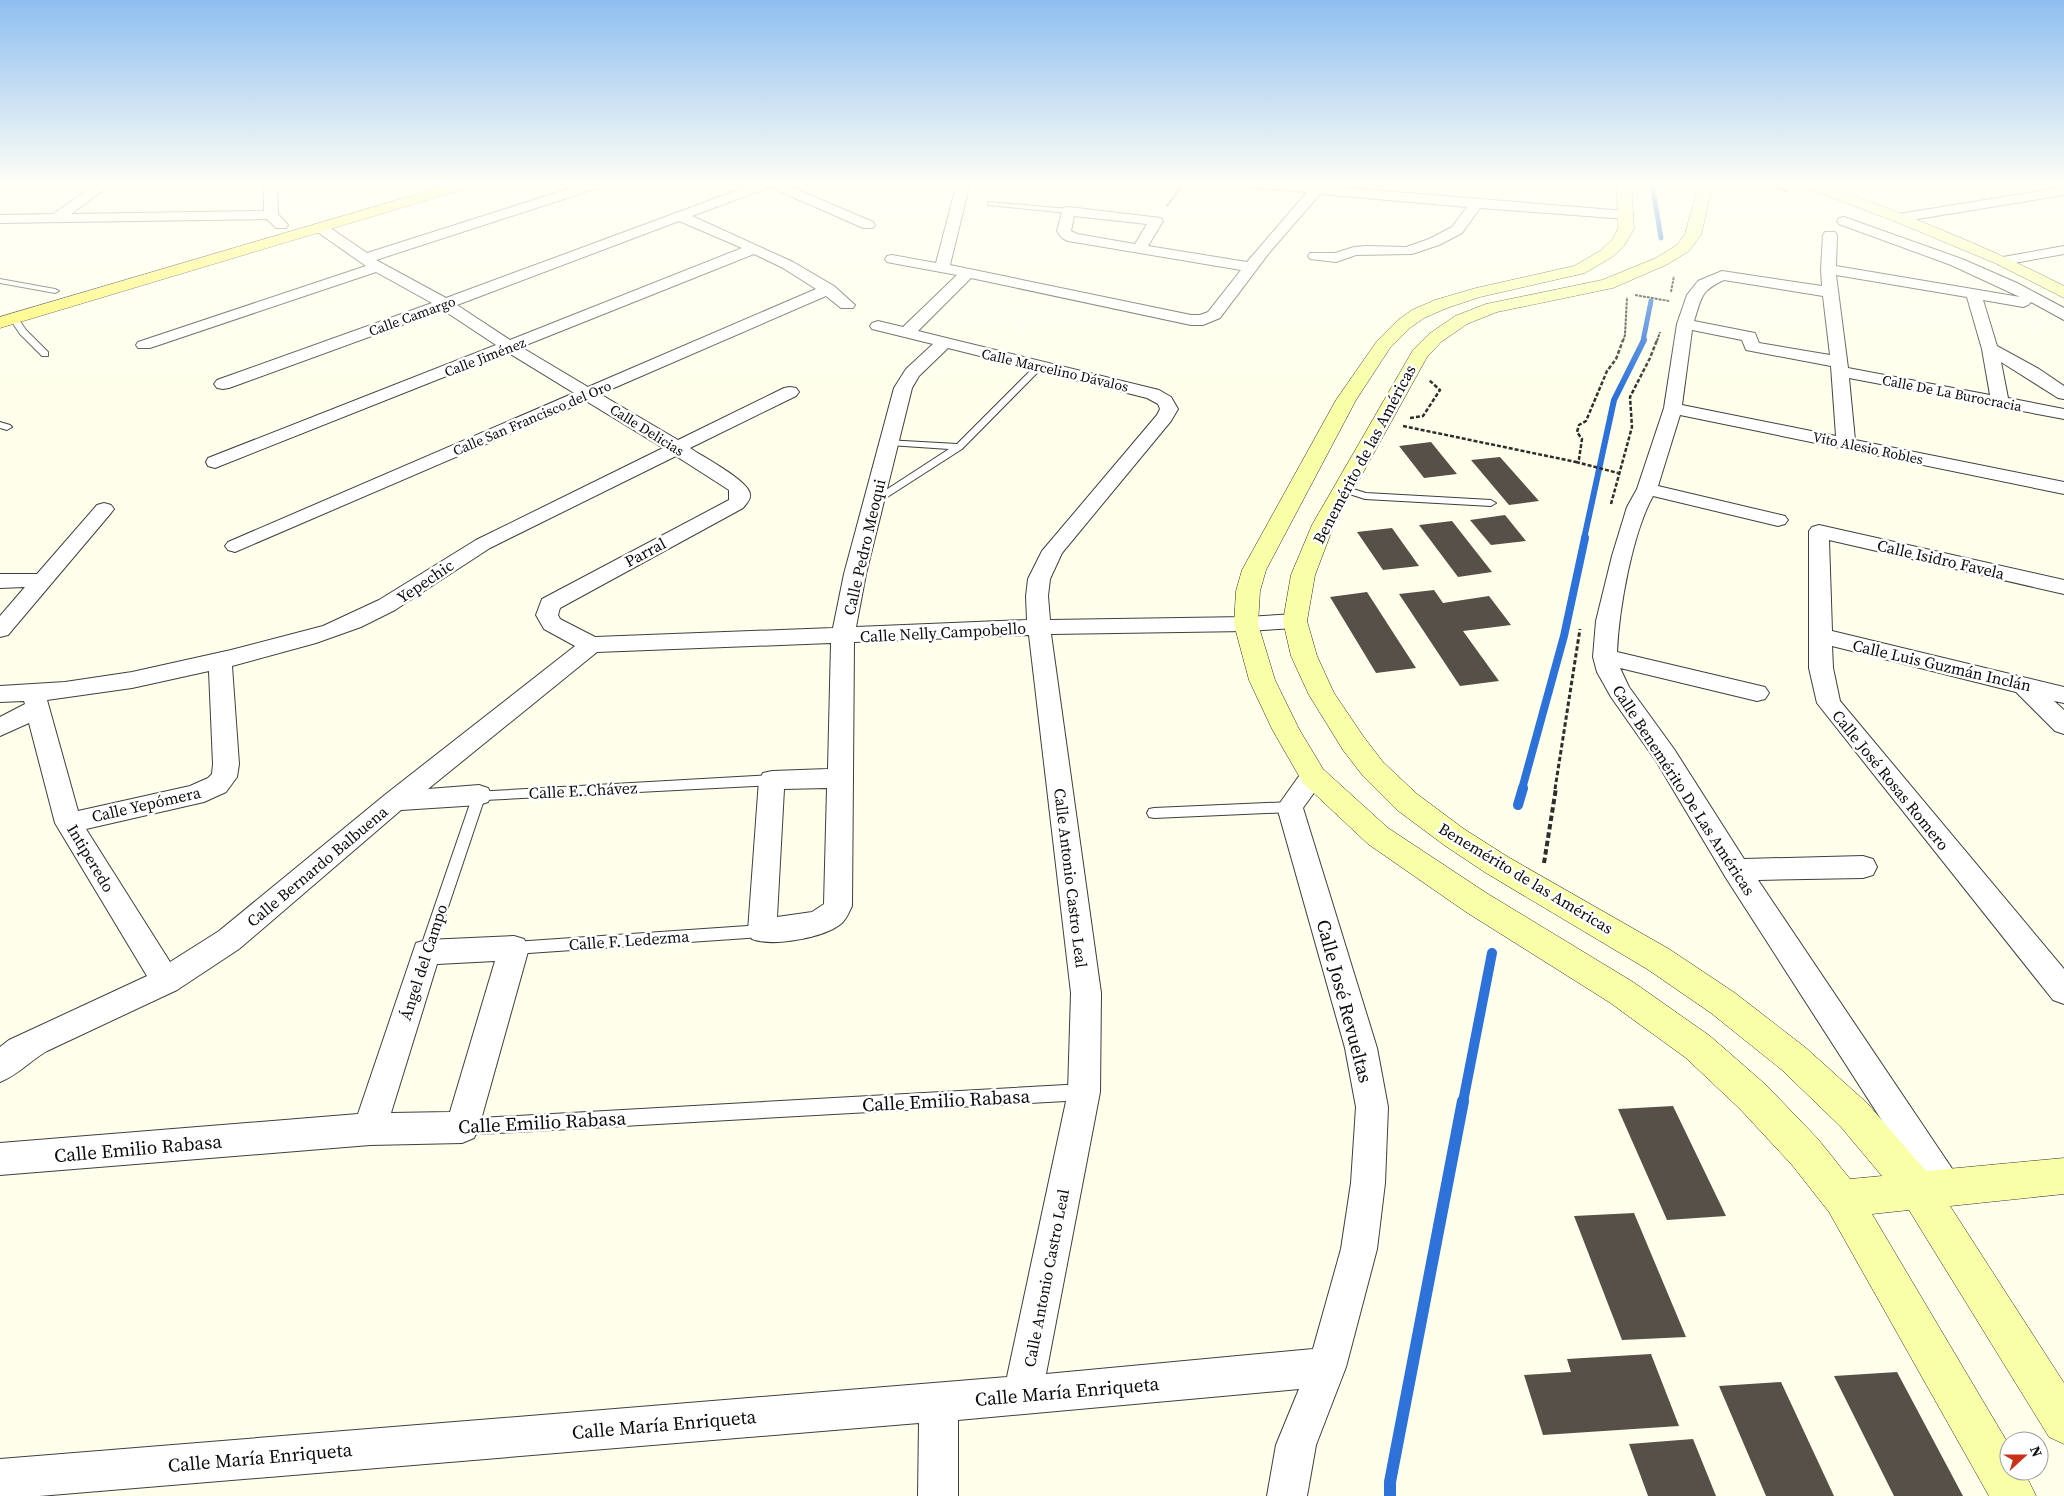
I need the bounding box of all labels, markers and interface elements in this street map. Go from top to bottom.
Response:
street label: Calle Camargo [366,291,458,341]
street label: Calle Jiménez [441,332,529,382]
street label: Calle Marcelino Dávalos [980,343,1130,397]
street label: Benemérito de las Américas [1307,361,1421,547]
street label: Calle De La Burocracia [1880,370,2024,417]
street label: Calle San Francisco del Oro [450,375,615,460]
street label: Calle Delicias [606,399,688,461]
street label: Vito Alesio Robles [1811,427,1925,469]
street label: Calle Pedro Meoqui [838,476,890,617]
street label: Parral [621,532,670,572]
street label: Calle Isidro Favela [1875,534,2008,585]
street label: Yepechic [392,554,458,608]
street label: Calle Nelly Campobello [859,617,1027,647]
street label: Calle Luis Guzmán Inclán [1851,634,2034,696]
street label: Calle Benemérito De Las Américas [1608,681,1760,900]
street label: Calle José Rosas Romero [1827,705,1955,855]
street label: Calle E. Chávez [528,776,638,804]
street label: Calle Yepómera [89,781,204,827]
street label: Calle Antonio Castro Leal [1049,787,1093,969]
street label: Calle Bernardo Balbuena [242,800,393,932]
street label: Benemérito de las Américas [1435,817,1617,939]
street label: Intiperedo [62,820,120,896]
street label: Ángel del Campo [394,901,452,1023]
street label: Calle José Revueltas [1311,916,1379,1086]
street label: Calle F. Ledezma [568,925,691,955]
street label: Calle Emilio Rabasa [861,1083,1031,1117]
street label: Calle Emilio Rabasa [457,1105,627,1139]
street label: Calle Emilio Rabasa [53,1128,223,1168]
street label: Calle Antonio Castro Leal [1018,1187,1074,1369]
street label: Calle María Enriqueta [974,1370,1161,1412]
street label: Calle María Enriqueta [571,1403,758,1445]
north arrow [1999,1431,2049,1481]
street label: Calle María Enriqueta [167,1436,354,1478]
text: N [2025,1443,2047,1460]

